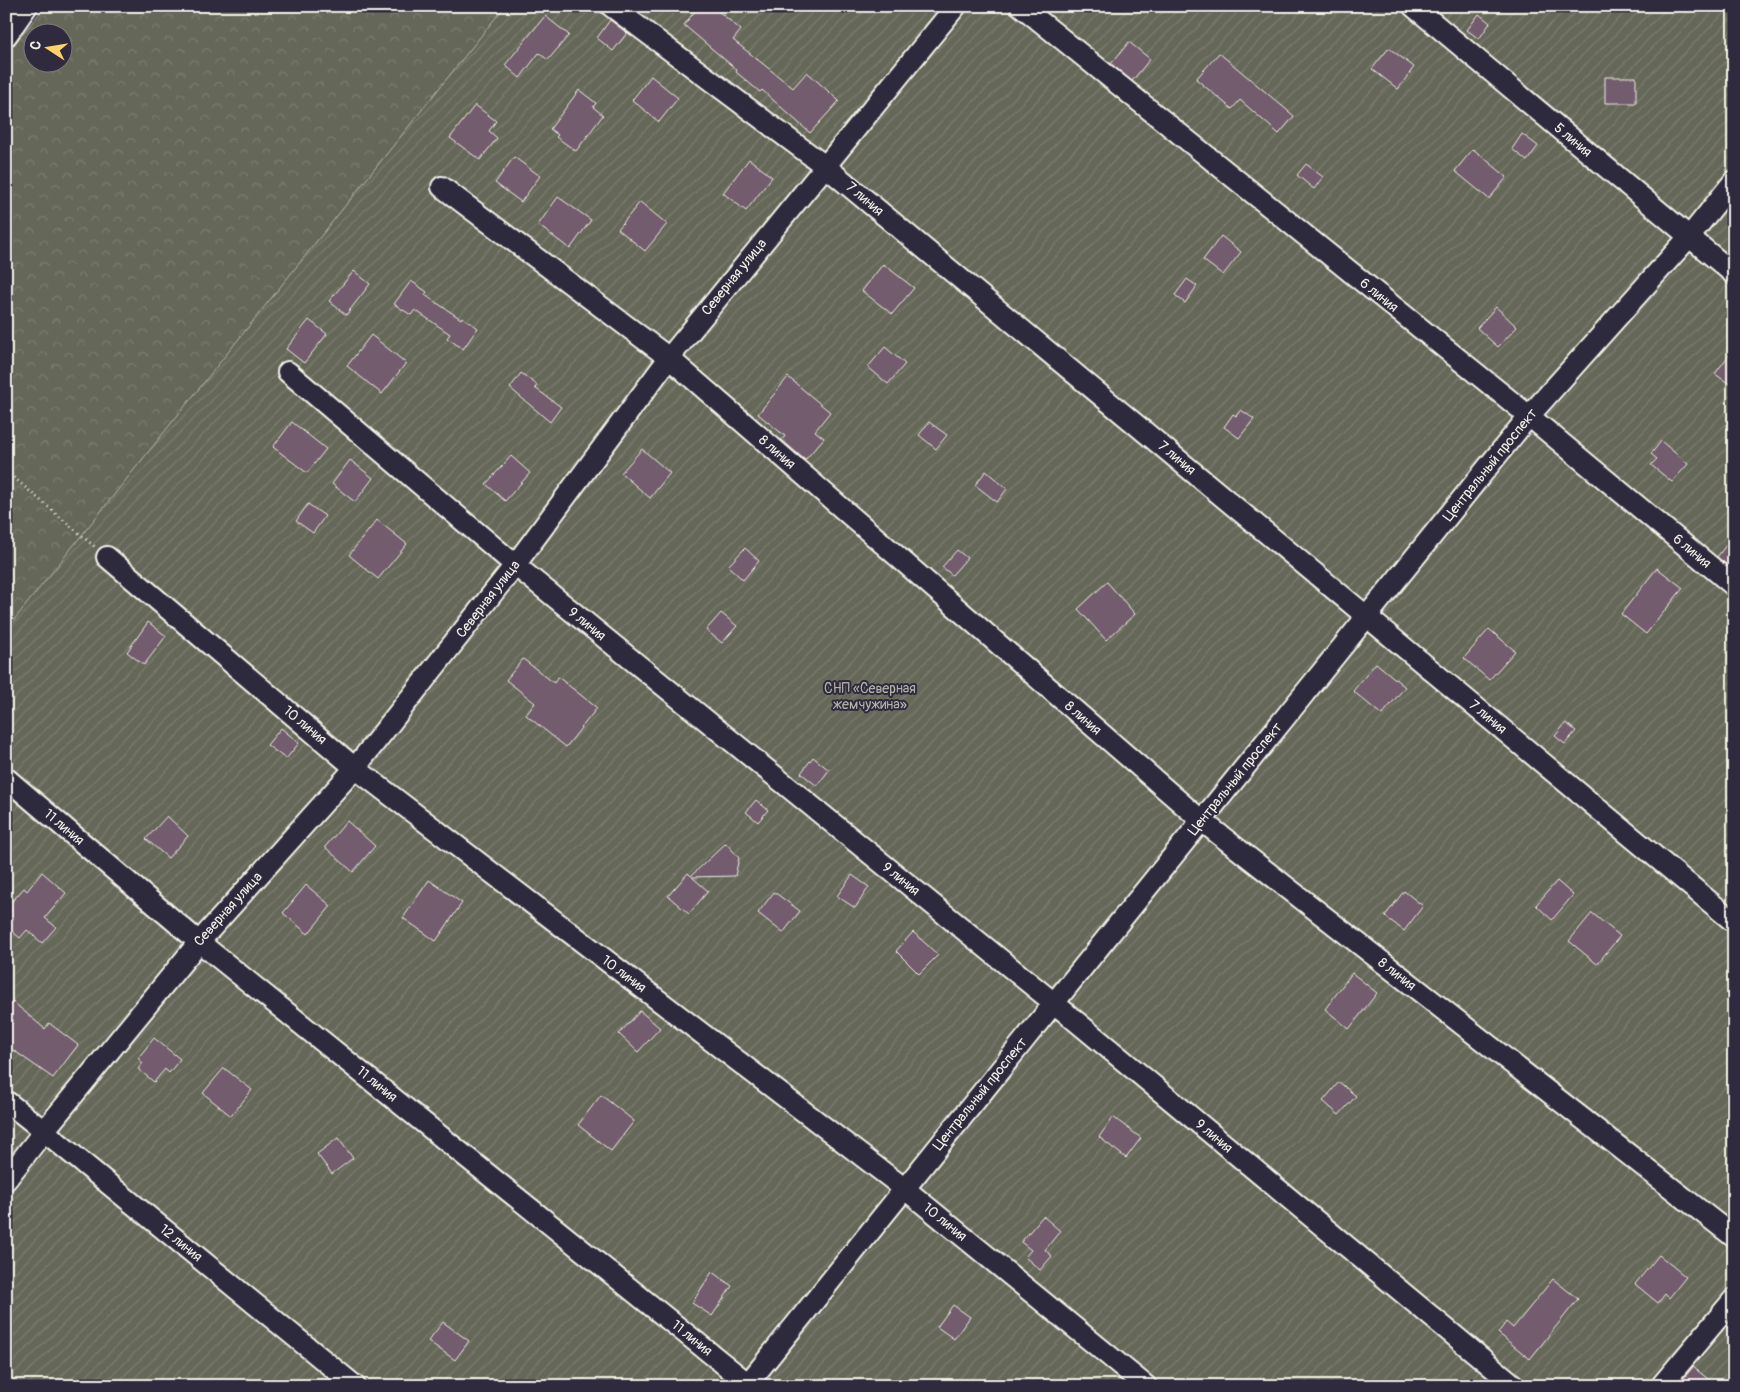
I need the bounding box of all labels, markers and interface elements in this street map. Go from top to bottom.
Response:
north arrow [22,22,72,72]
text: С [27,39,45,51]
street label: 5 линия [1551,119,1595,161]
street label: 7 линия [843,178,887,220]
street label: Северная улица [698,235,770,319]
street label: 6 линия [1356,274,1402,316]
street label: Центральный проспект [1439,405,1541,525]
street label: 8 линия [755,431,799,473]
street label: 7 линия [1155,437,1199,479]
street label: 6 линия [1669,530,1715,572]
street label: Северная улица [452,557,524,641]
street label: 9 линия [565,604,609,644]
park label: СНП «Северная жемчужина» [824,680,916,713]
street label: 7 линия [1466,696,1510,738]
street label: 8 линия [1061,697,1105,739]
street label: 10 линия [280,702,330,748]
street label: Центральный проспект [1184,719,1286,839]
street label: 11 линия [40,805,88,849]
street label: 9 линия [879,859,923,899]
street label: Северная улица [190,868,266,950]
street label: 10 линия [598,952,650,996]
street label: 8 линия [1375,954,1419,994]
street label: Центральный проспект [929,1034,1031,1154]
street label: 11 линия [353,1062,401,1106]
street label: 9 линия [1192,1115,1236,1157]
street label: 10 линия [920,1199,970,1245]
street label: 12 линия [156,1221,206,1265]
street label: 11 линия [668,1316,716,1360]

